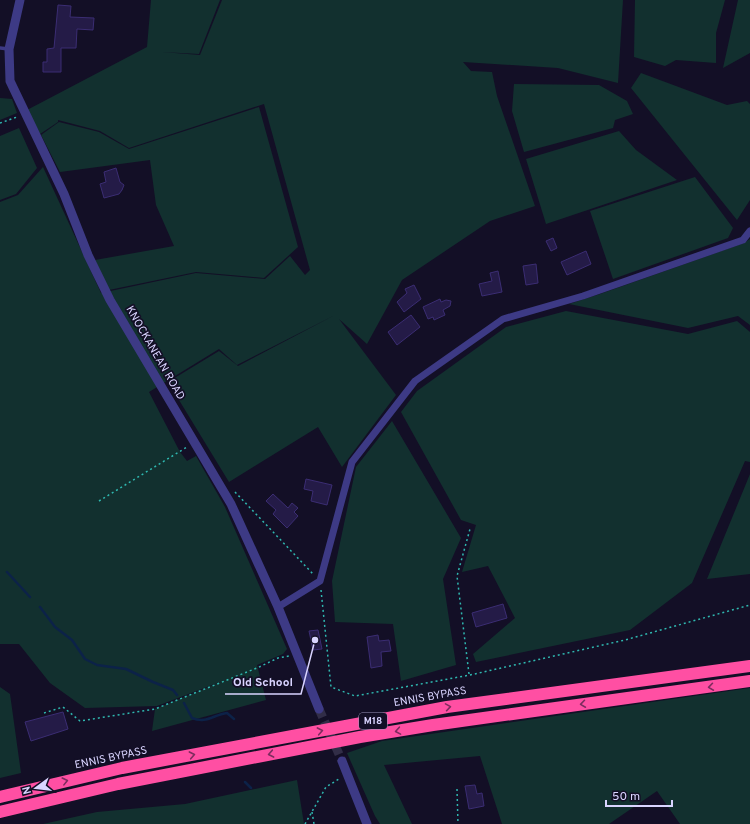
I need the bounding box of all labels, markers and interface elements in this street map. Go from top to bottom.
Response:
street label: KNOCKANEAN ROAD [122,304,188,402]
callout: Old School [225,670,301,694]
text: Old School [233,675,293,691]
one-way arrow [708,682,714,691]
street label: ENNIS BYPASS [392,684,468,710]
one-way arrow [579,699,586,708]
one-way arrow [445,703,451,712]
road number: M18 [359,713,387,729]
one-way arrow [395,726,402,735]
one-way arrow [317,727,323,735]
street label: ENNIS BYPASS [73,743,149,773]
one-way arrow [268,750,274,758]
one-way arrow [189,751,195,759]
north arrow [16,768,56,808]
one-way arrow [62,778,68,786]
scale bar [606,782,672,808]
text: N [20,785,35,796]
text: 50 m [612,789,640,805]

